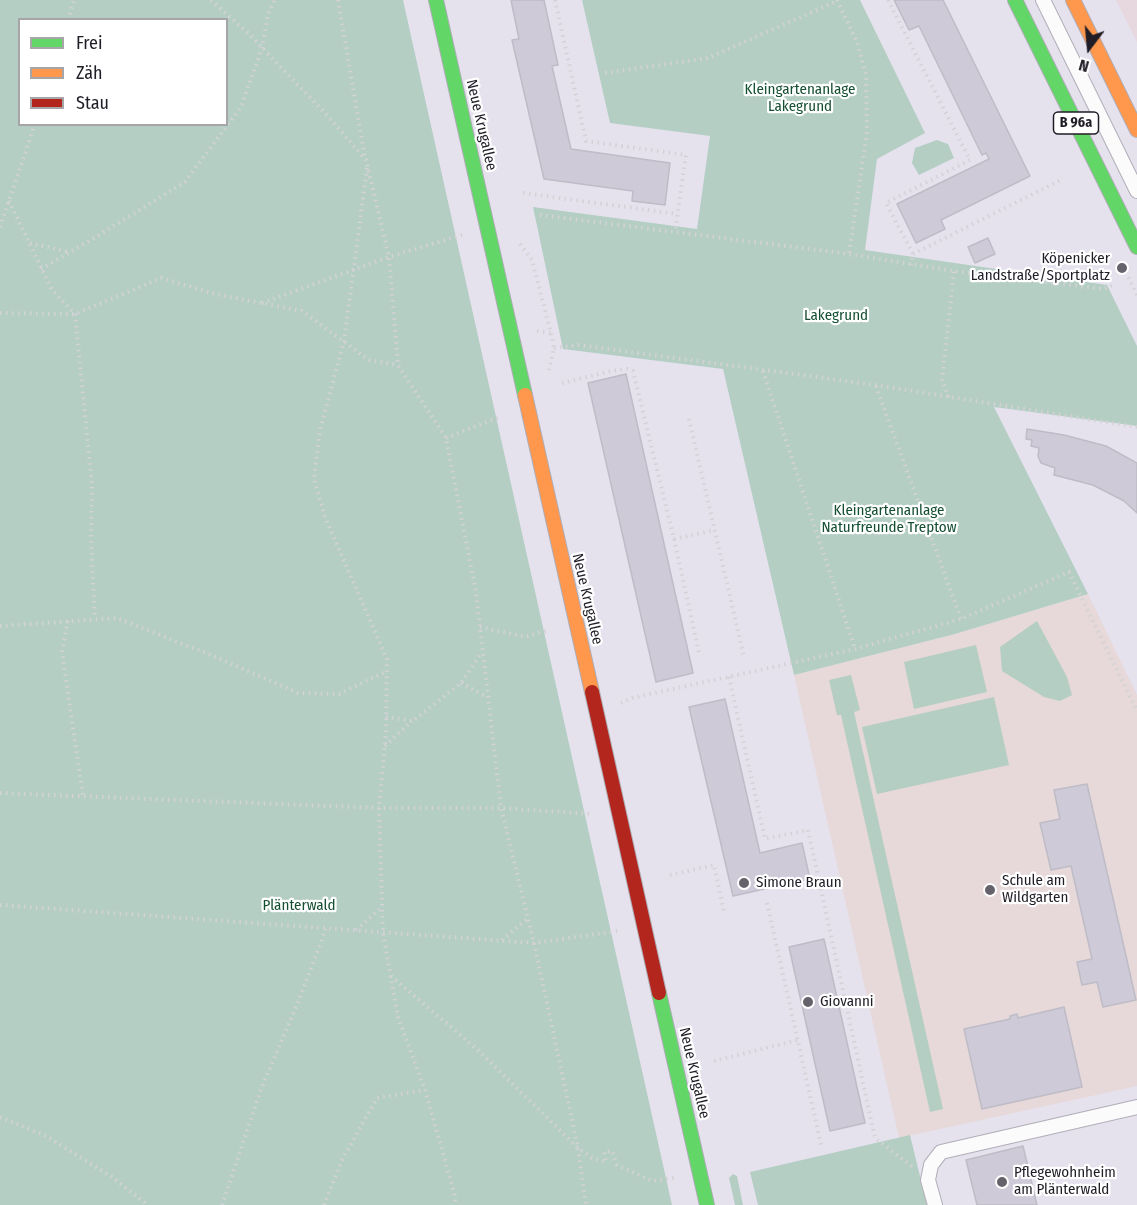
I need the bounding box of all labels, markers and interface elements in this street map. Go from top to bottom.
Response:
legend [18,18,228,126]
north arrow [1059,18,1119,78]
text: Frei [76,32,102,54]
text: N [1077,55,1091,76]
text: Zäh [76,62,103,84]
street label: Neue Krugallee [462,78,500,172]
park label: Kleingartenanlage Lakegrund [745,81,855,116]
text: Stau [76,92,109,114]
road number: B 96a [1054,112,1098,134]
place label: Köpenicker Landstraße/Sportplatz [971,250,1110,285]
marker: Köpenicker Landstraße/Sportplatz [1115,261,1129,275]
park label: Lakegrund [804,307,868,325]
park label: Kleingartenanlage Naturfreunde Treptow [821,502,957,537]
street label: Neue Krugallee [568,552,606,646]
place label: Schule am Wildgarten [1002,872,1068,907]
place label: Simone Braun [756,874,842,892]
marker: Simone Braun [737,876,751,890]
marker: Schule am Wildgarten [983,883,997,897]
park label: Plänterwald [263,897,335,915]
place label: Giovanni [820,993,874,1011]
marker: Giovanni [801,995,815,1009]
street label: Neue Krugallee [675,1026,713,1120]
place label: Pflegewohnheim am Plänterwald [1014,1164,1116,1199]
marker: Pflegewohnheim am Plänterwald [995,1175,1009,1189]

